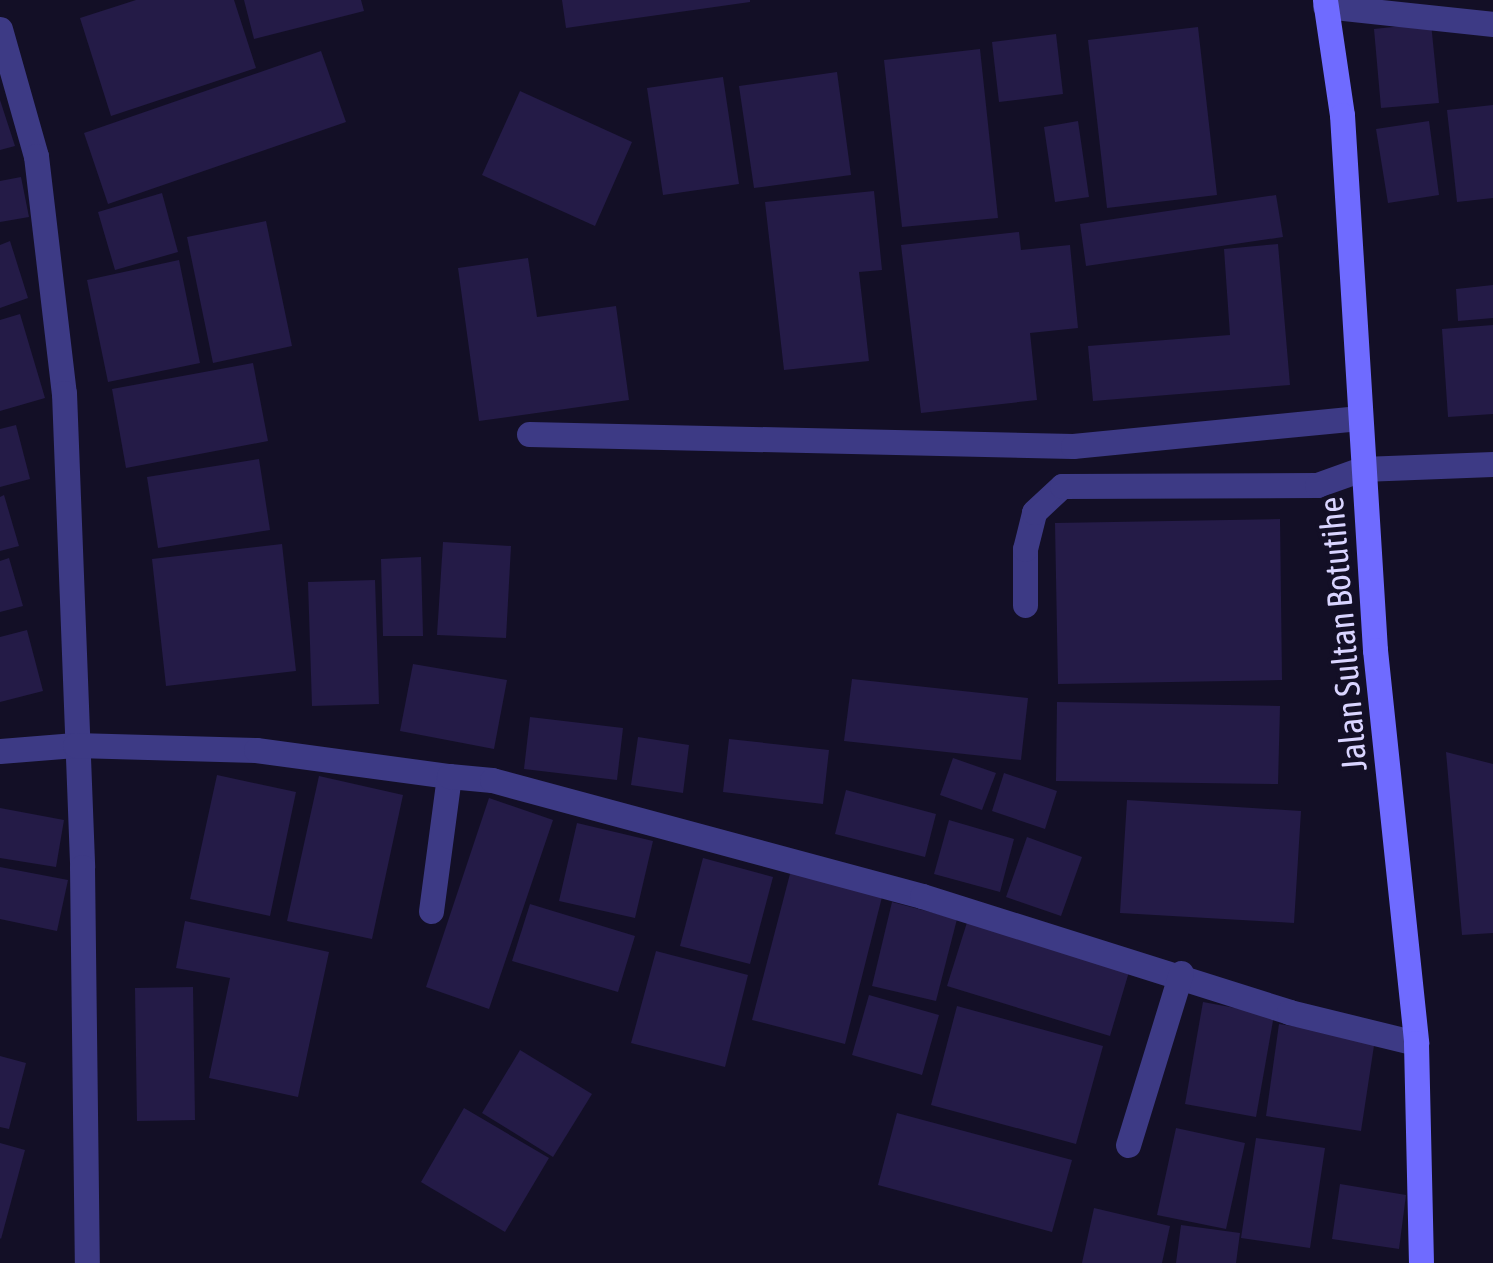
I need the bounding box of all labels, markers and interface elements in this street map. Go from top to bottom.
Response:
street label: Jalan Sultan Botutihe [1309,495,1375,773]

